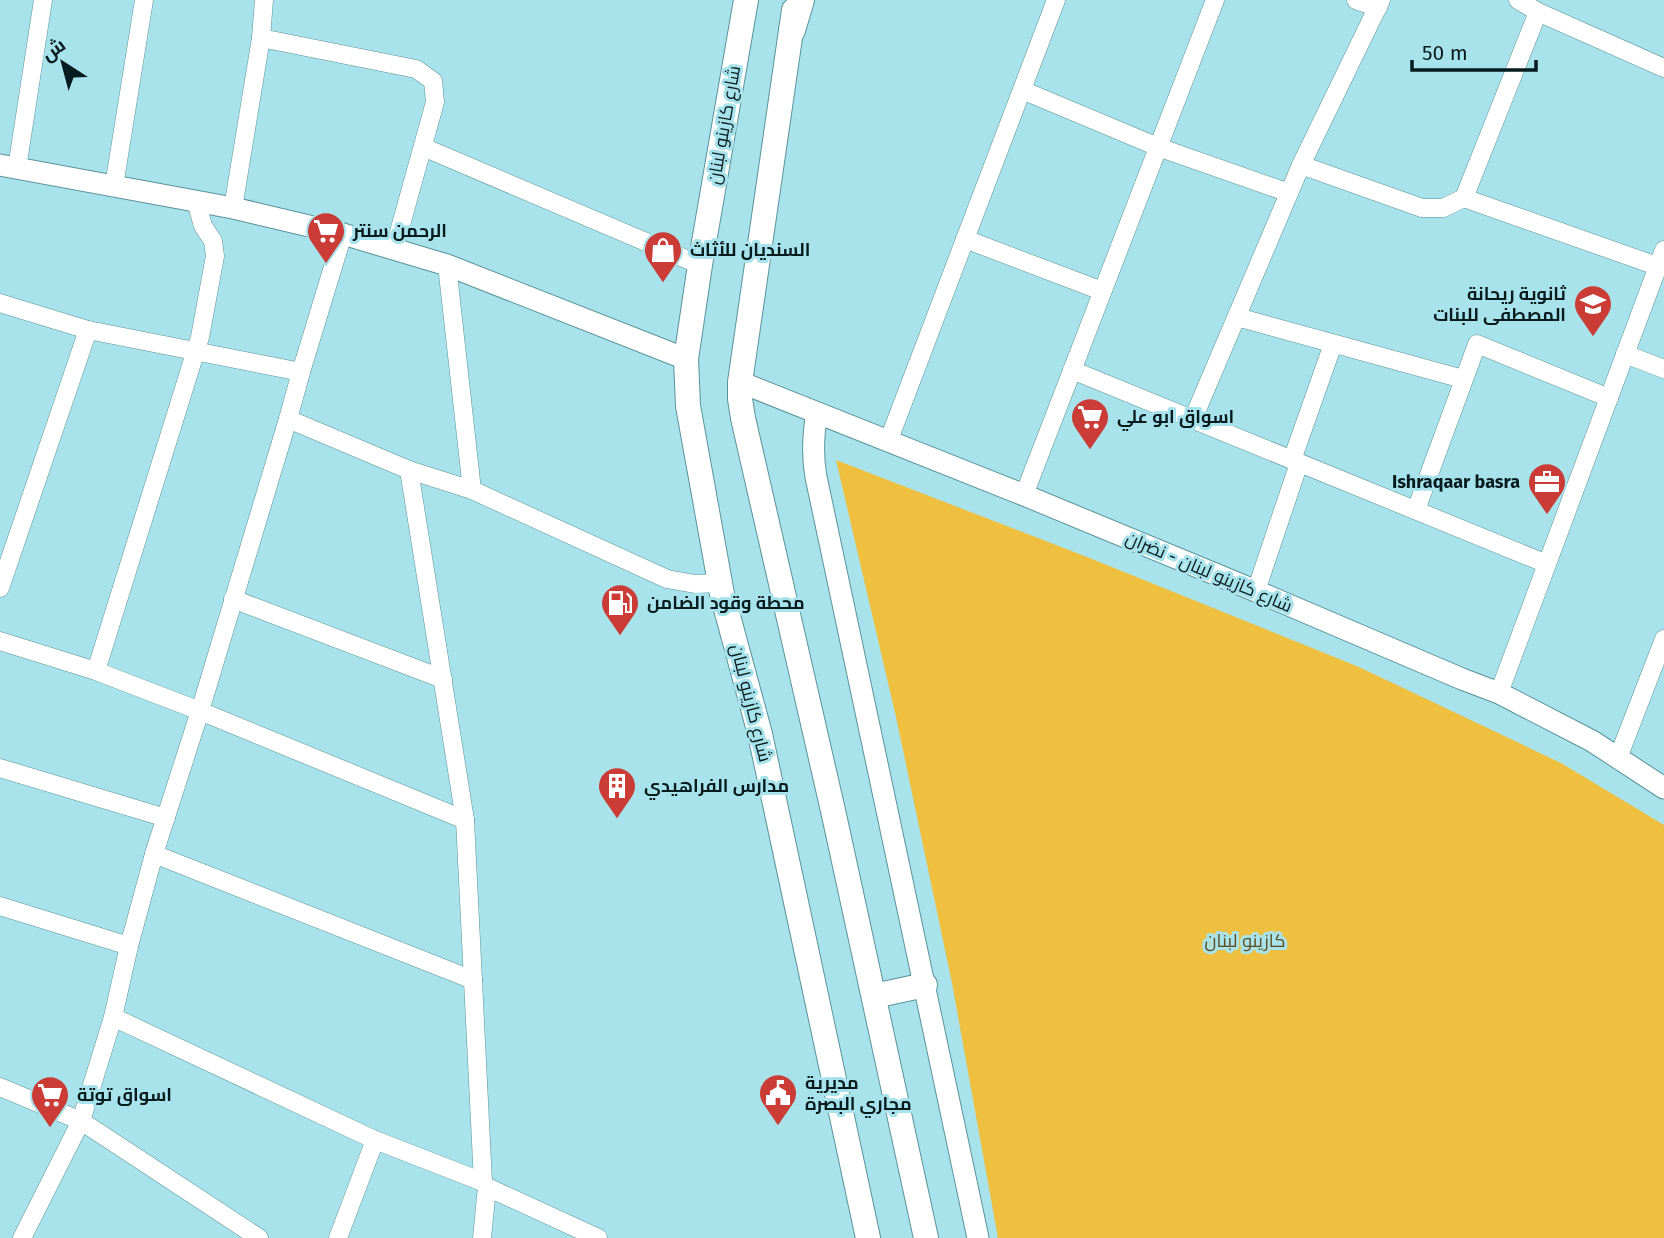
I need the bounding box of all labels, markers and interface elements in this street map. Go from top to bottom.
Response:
north arrow [28,28,98,98]
scale bar [1412,28,1536,72]
text: ش [37,33,70,66]
text: 50 m [1422,40,1468,66]
street label: شارع كازينو لبنان [703,64,746,186]
supermarket icon: الرحمن سنتر [305,210,347,265]
place label: الرحمن سنتر [352,220,447,242]
shop icon: السنديان للأثاث [642,229,684,284]
place label: السنديان للأثاث [690,239,810,261]
place label: ثانوية ريحانة المصطفى للبنات [1433,283,1566,326]
school or university icon: ثانوية ريحانة المصطفى للبنات [1572,283,1614,338]
supermarket icon: اسواق ابو علي [1069,396,1111,451]
place label: اسواق ابو علي [1117,406,1234,432]
office icon: Ishraqaar basra [1526,461,1568,516]
place label: Ishraqaar basra [1392,471,1520,493]
street label: شارع كازينو لبنان - نضران [1122,527,1296,618]
fuel station icon: محطة وقود الضامن [599,582,641,637]
place label: محطة وقود الضامن [647,592,805,614]
street label: شارع كازينو لبنان [725,642,776,764]
building icon: مدارس الفراهيدي [596,765,638,820]
place label: مدارس الفراهيدي [644,775,789,800]
park label: كازينو لبنان [1205,930,1285,952]
public building icon: مديرية مجاري البصرة [757,1072,799,1127]
place label: مديرية مجاري البصرة [805,1072,912,1118]
supermarket icon: اسواق توتة [29,1074,71,1129]
place label: اسواق توتة [77,1084,172,1106]

